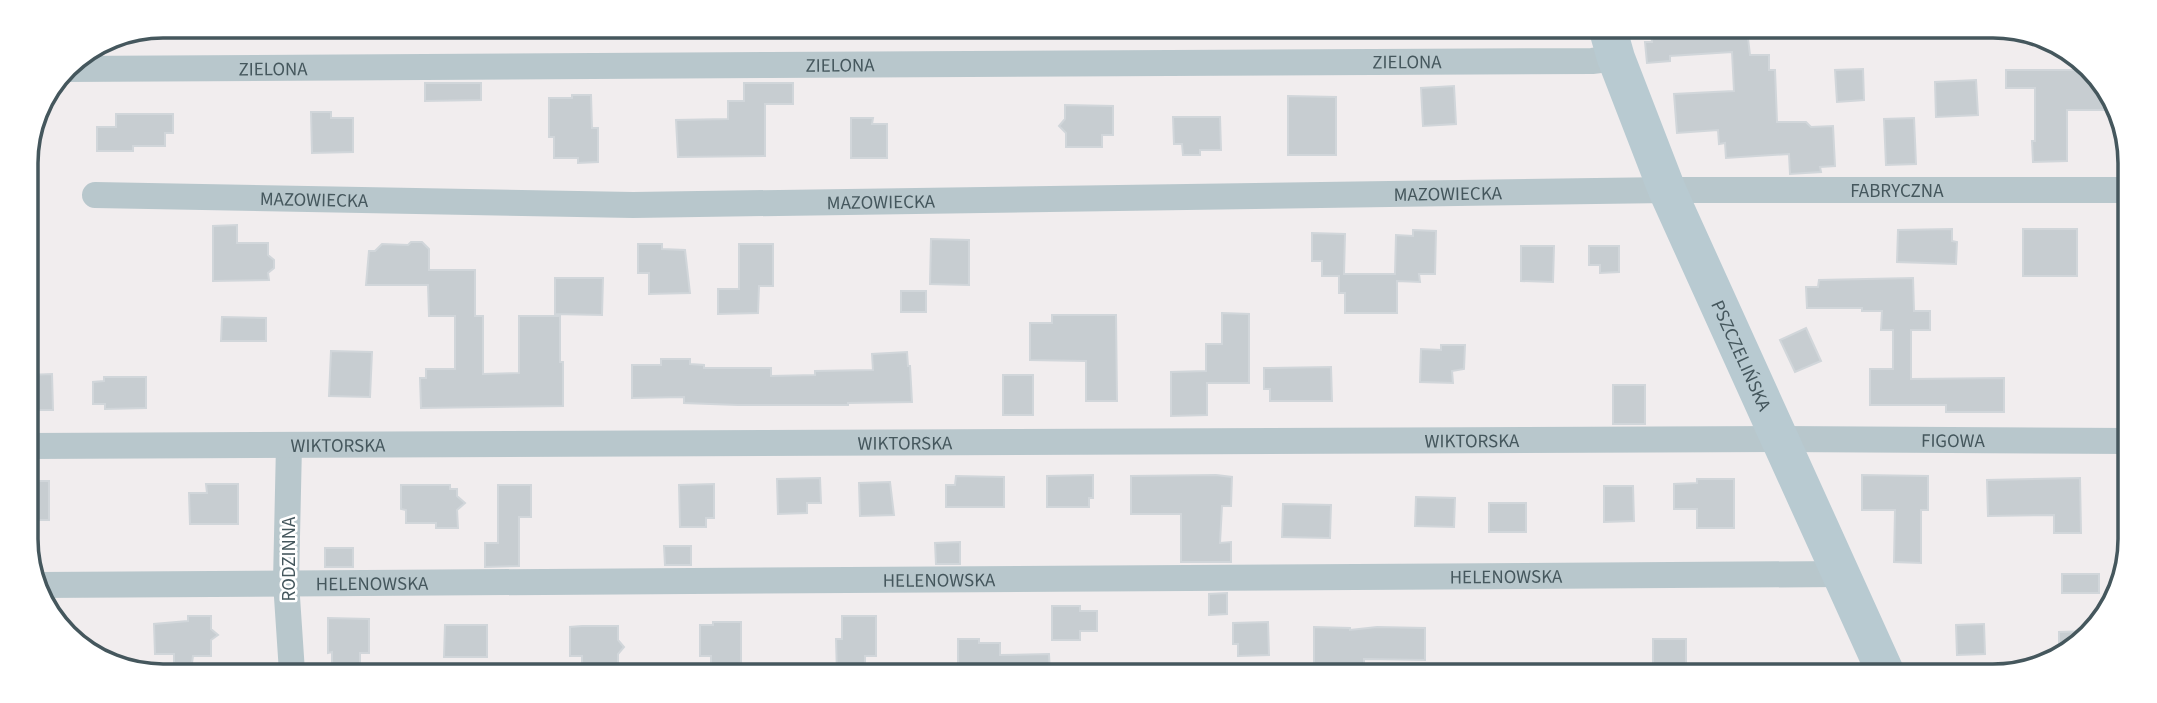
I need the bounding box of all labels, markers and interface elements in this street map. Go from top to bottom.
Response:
street label: ZIELONA [1372,49,1442,76]
street label: ZIELONA [805,52,875,80]
street label: ZIELONA [238,56,308,83]
street label: FABRYCZNA [1850,178,1944,205]
street label: MAZOWIECKA [1393,180,1503,209]
street label: MAZOWIECKA [260,186,369,215]
street label: MAZOWIECKA [827,189,936,217]
street label: PSZCZELIŃSKA [1704,296,1778,416]
street label: WIKTORSKA [1425,428,1520,455]
street label: FIGOWA [1921,428,1986,455]
street label: WIKTORSKA [858,430,953,458]
street label: WIKTORSKA [291,433,386,460]
street label: RODZINNA [276,516,303,601]
street label: HELENOWSKA [1450,564,1563,591]
street label: HELENOWSKA [883,567,996,595]
street label: HELENOWSKA [316,571,429,598]

